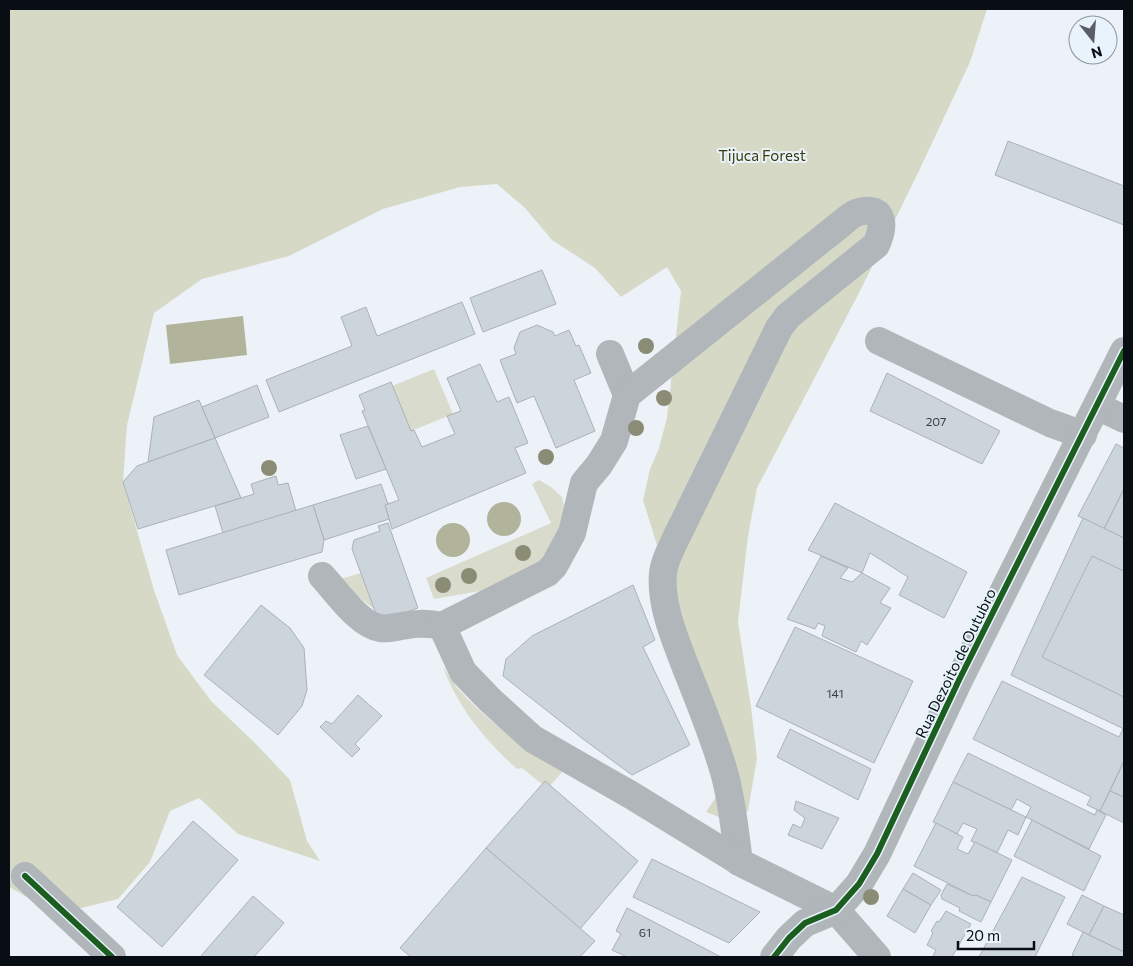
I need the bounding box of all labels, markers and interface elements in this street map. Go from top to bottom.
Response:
north arrow [1068,15,1118,65]
text: N [1089,43,1104,63]
park label: Tijuca Forest [718,146,806,164]
house number: 207 [926,414,946,428]
street label: Rua Dezoito de Outubro [911,585,999,741]
house number: 141 [826,686,844,700]
scale bar [958,918,1034,950]
house number: 61 [639,925,651,939]
text: 20 m [966,926,1000,944]

